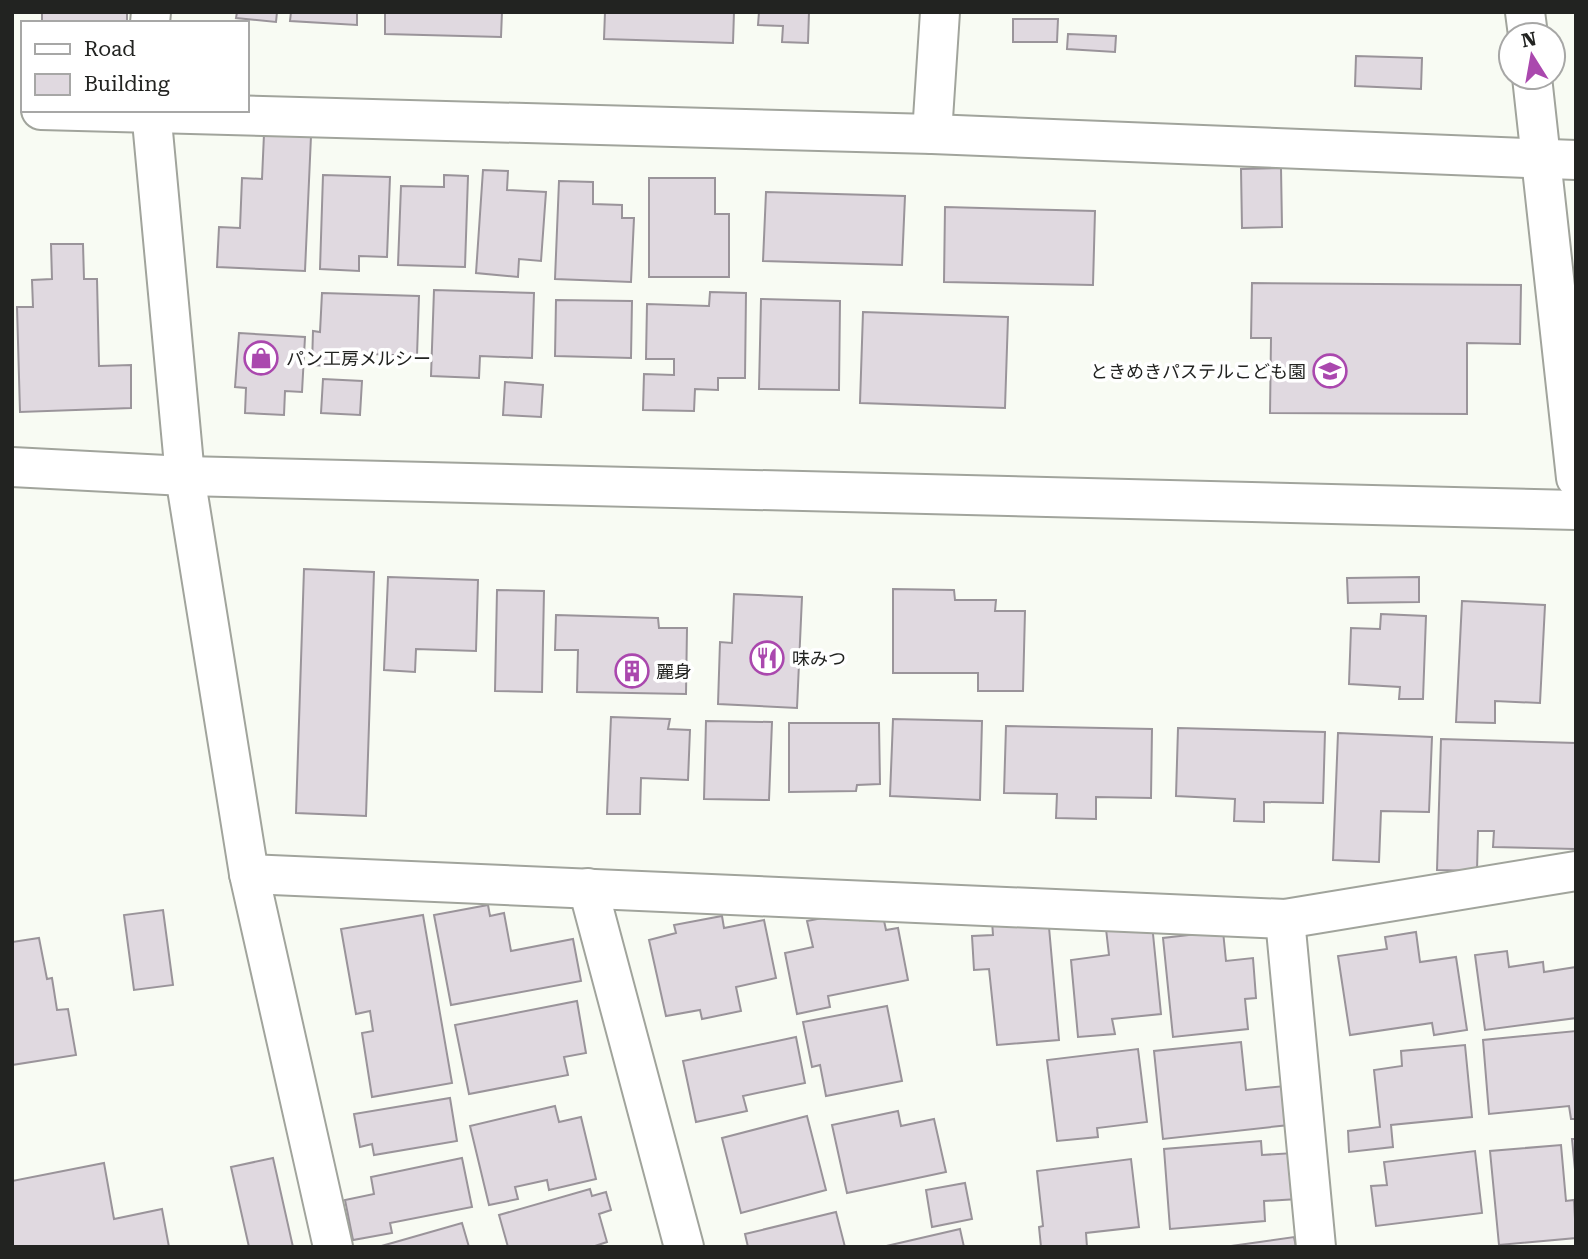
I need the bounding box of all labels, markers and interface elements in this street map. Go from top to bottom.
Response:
legend [21,21,248,112]
north arrow [1497,21,1567,91]
text: N [1519,27,1539,52]
text: Road [84,37,136,61]
text: Building [84,72,170,96]
shop icon: パン工房メルシー [242,339,280,377]
place label: パン工房メルシー [286,348,431,369]
school or university icon: ときめきパステルこども園 [1311,352,1349,390]
place label: ときめきパステルこども園 [1090,361,1306,382]
restaurant icon: 味みつ [748,639,786,677]
place label: 味みつ [792,648,846,669]
building icon: 麗身 [613,652,651,690]
place label: 麗身 [656,661,692,682]

